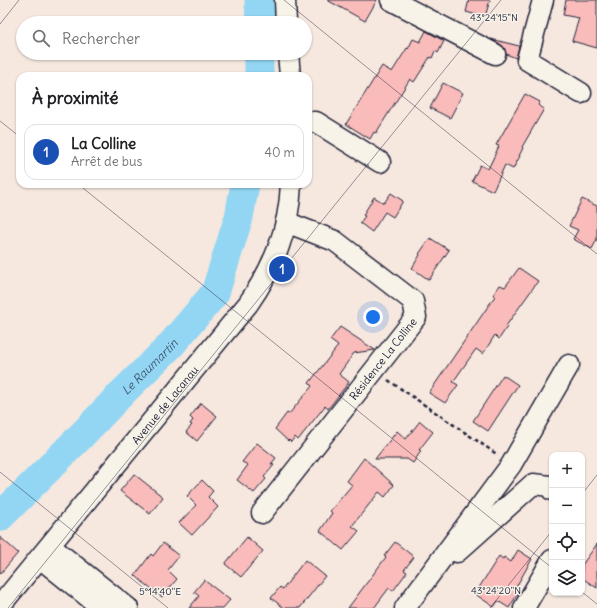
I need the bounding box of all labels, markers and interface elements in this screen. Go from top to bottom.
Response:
text: 43°24'15"N [470,11,518,24]
search box [16,16,312,60]
icon: search [30,27,52,49]
text: Rechercher [62,29,140,48]
text: À proximité [32,87,118,109]
text: La Colline [71,134,136,153]
text: 1 [43,144,49,161]
text: 40 m [264,144,295,161]
text: Arrêt de bus [71,153,142,170]
pin: 1 [269,254,295,284]
your location [363,307,383,327]
street label: Résidence La Colline [346,315,420,403]
water label: Le Raumartin [118,335,181,397]
street label: Avenue de Lacanau [129,363,202,447]
map controls [549,452,585,596]
button: + [549,452,585,488]
button: − [549,488,585,524]
button: locate [549,524,585,560]
button: layers [549,560,585,596]
text: 43°24'20"N [471,584,521,597]
text: 5°14'40"E [139,585,181,598]

